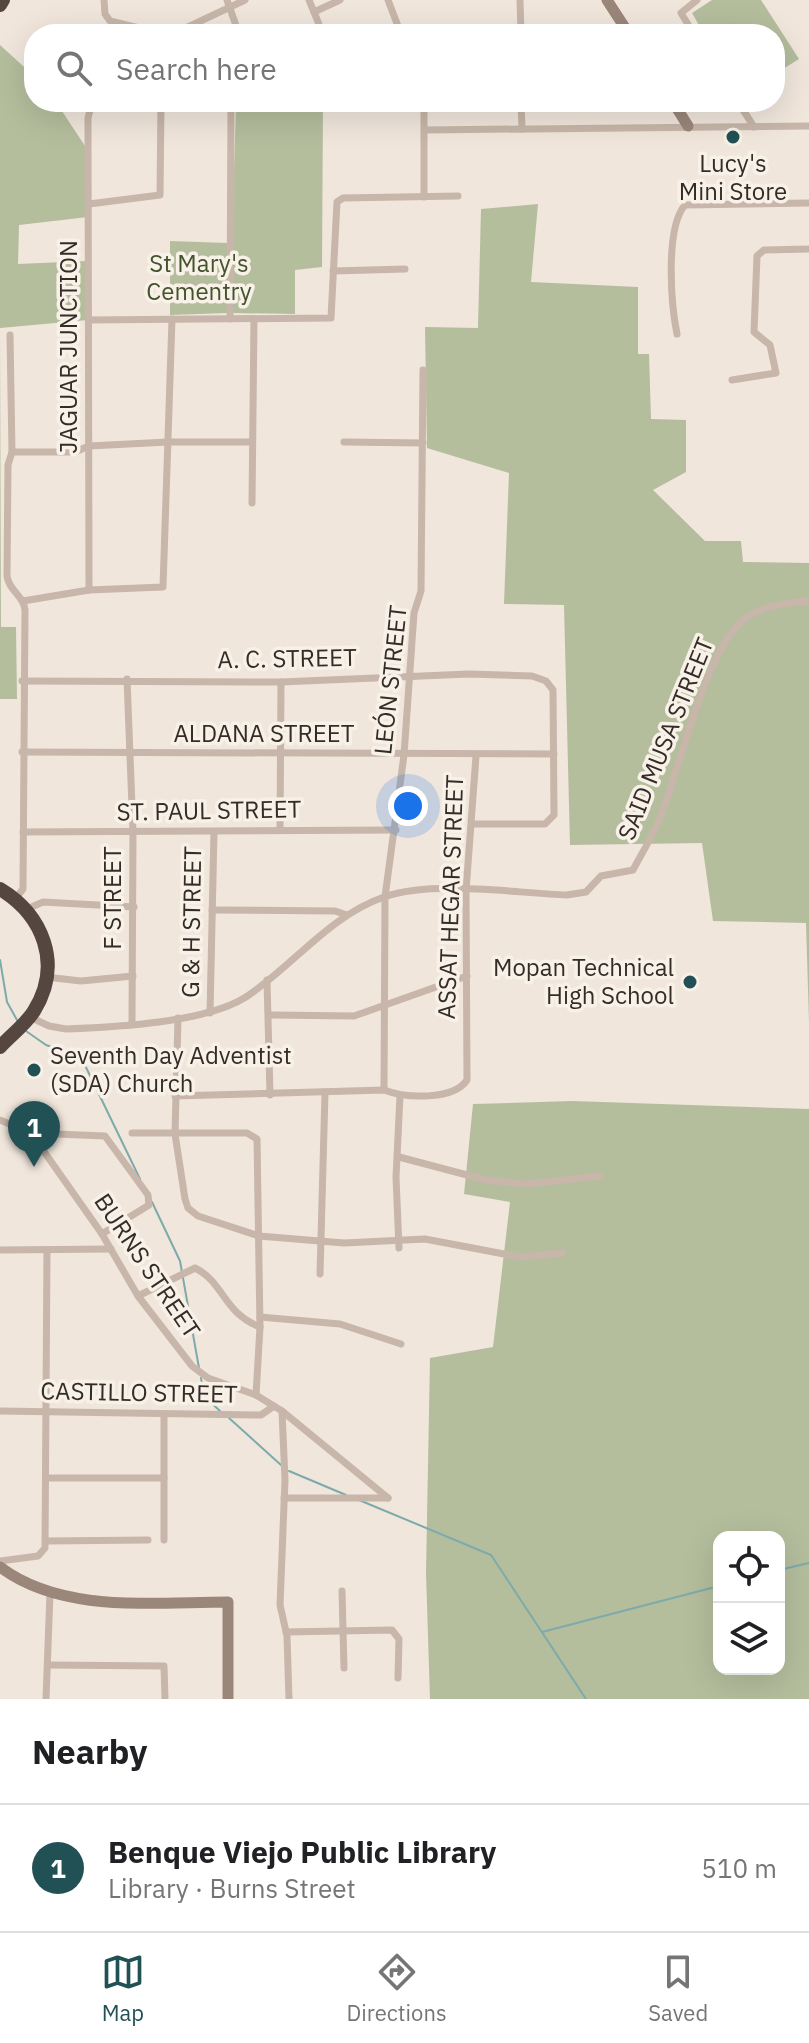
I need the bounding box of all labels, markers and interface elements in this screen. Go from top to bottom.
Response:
search box [24,24,785,112]
icon: search [52,46,96,90]
text: Search here [116,49,277,88]
marker: Lucy's Mini Store [724,128,742,146]
place label: Lucy's Mini Store [679,147,787,207]
street label: JAGUAR JUNCTION [52,240,84,454]
park label: St Mary's Cementry [146,247,252,307]
street label: LEÓN STREET [366,603,414,756]
street label: SAID MUSA STREET [610,632,720,845]
street label: A. C. STREET [217,641,357,675]
street label: ALDANA STREET [173,717,355,749]
street label: ASSAT HEGAR STREET [430,774,470,1020]
your location [388,786,428,826]
street label: ST. PAUL STREET [116,792,302,828]
street label: F STREET [96,846,128,950]
street label: G & H STREET [174,846,208,998]
place label: Mopan Technical High School [493,951,674,1011]
marker: Mopan Technical High School [681,973,699,991]
place label: Seventh Day Adventist (SDA) Church [50,1039,292,1099]
marker: Seventh Day Adventist (SDA) Church [25,1061,43,1079]
pin: 1 [8,1101,60,1167]
street label: BURNS STREET [88,1187,208,1344]
street label: CASTILLO STREET [40,1374,238,1410]
map controls [713,1531,785,1675]
button: locate [713,1531,785,1603]
button: layers [713,1603,785,1675]
text: Nearby [32,1729,147,1773]
text: Benque Viejo Public Library [108,1832,496,1871]
text: 1 [50,1851,66,1885]
text: 510 m [701,1851,777,1885]
text: Library · Burns Street [108,1871,356,1905]
tab: Map [101,1950,145,2027]
tab: Directions [347,1950,447,2027]
tab: Saved [648,1950,708,2027]

